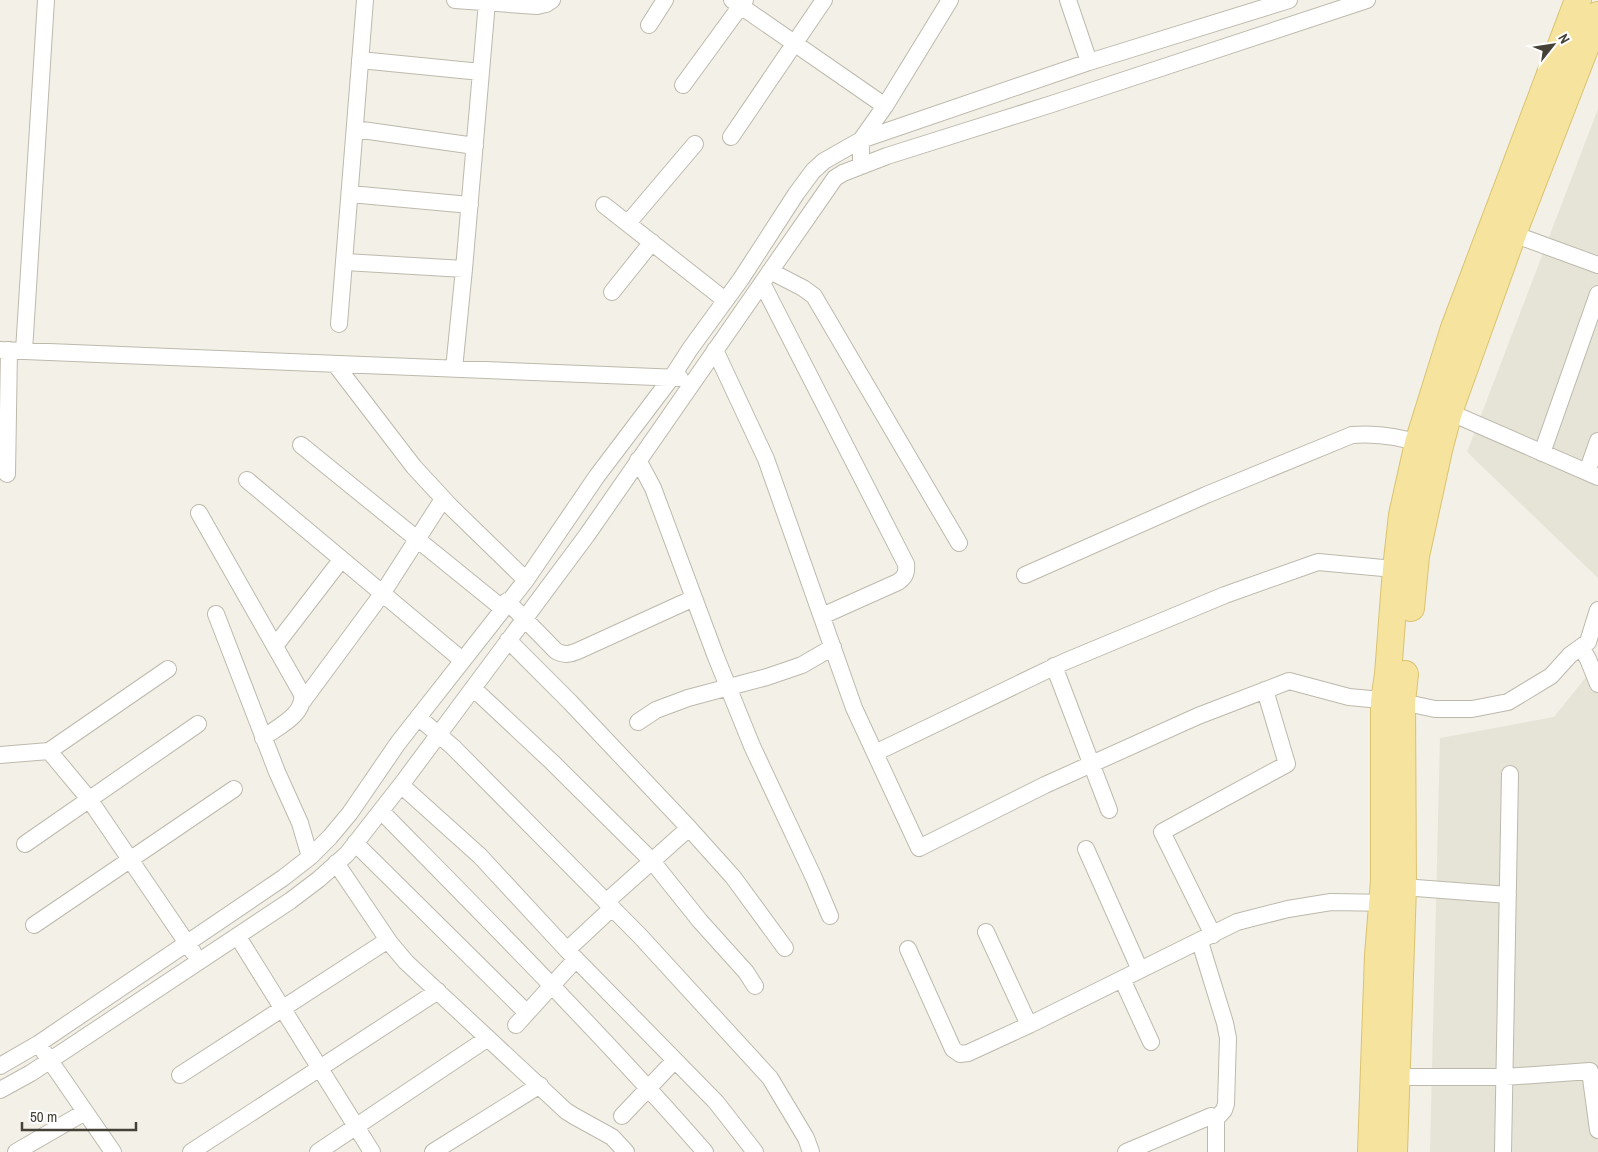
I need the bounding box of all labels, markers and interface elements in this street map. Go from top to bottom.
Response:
north arrow [1528,20,1578,70]
text: N [1554,30,1574,47]
scale bar [22,1100,136,1132]
text: 50 m [30,1106,57,1127]

